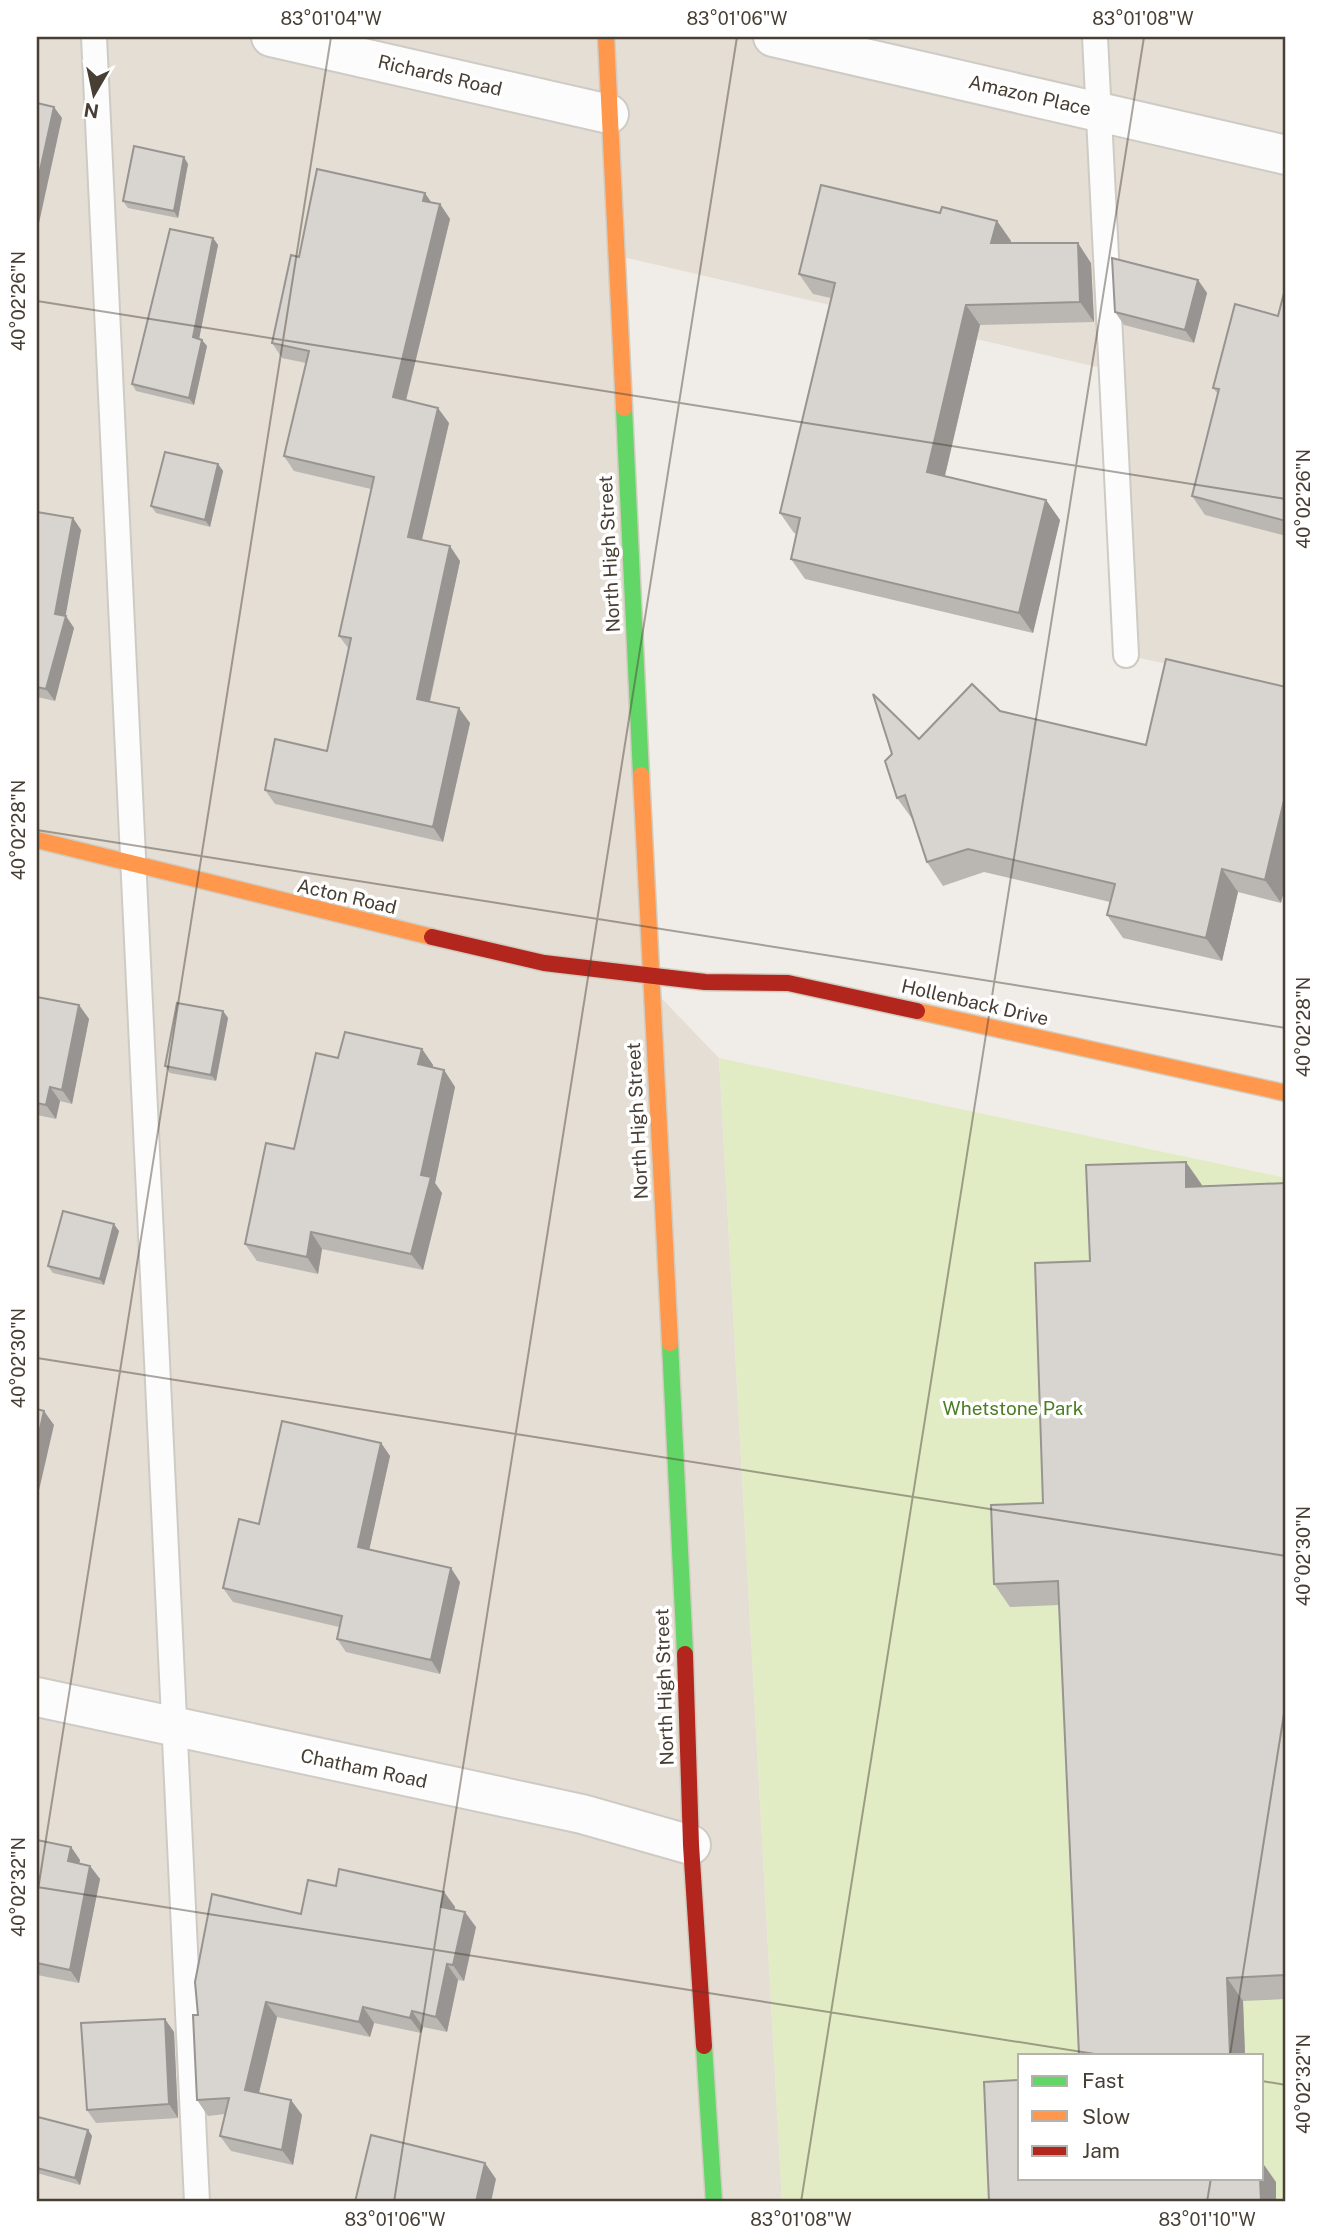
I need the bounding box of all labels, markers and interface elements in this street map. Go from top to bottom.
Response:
text: 83°01'04"W [280,8,382,29]
text: 83°01'06"W [687,8,787,29]
text: 83°01'08"W [1092,8,1194,29]
street label: Richards Road [376,50,504,100]
north arrow [60,60,130,130]
street label: Amazon Place [967,70,1093,120]
text: N [82,99,100,123]
text: 40°02'26"N [8,251,29,351]
text: 40°02'26"N [1293,449,1314,549]
street label: North High Street [594,475,624,633]
text: 40°02'28"N [8,780,29,880]
street label: Acton Road [295,874,399,918]
street label: Hollenback Drive [899,974,1051,1030]
text: 40°02'28"N [1293,977,1314,1077]
street label: North High Street [622,1042,652,1200]
text: 40°02'30"N [8,1308,29,1408]
park label: Whetstone Park [943,1397,1084,1419]
text: 40°02'30"N [1293,1506,1314,1606]
street label: North High Street [650,1608,678,1766]
street label: Chatham Road [299,1744,429,1792]
text: 40°02'32"N [8,1837,29,1937]
text: 40°02'32"N [1293,2034,1314,2134]
legend [1018,2054,1264,2180]
text: Fast [1082,2068,1124,2093]
text: Slow [1082,2104,1130,2129]
text: Jam [1082,2138,1120,2163]
text: 83°01'06"W [345,2209,445,2230]
text: 83°01'08"W [750,2209,852,2230]
text: 83°01'10"W [1158,2209,1256,2230]

